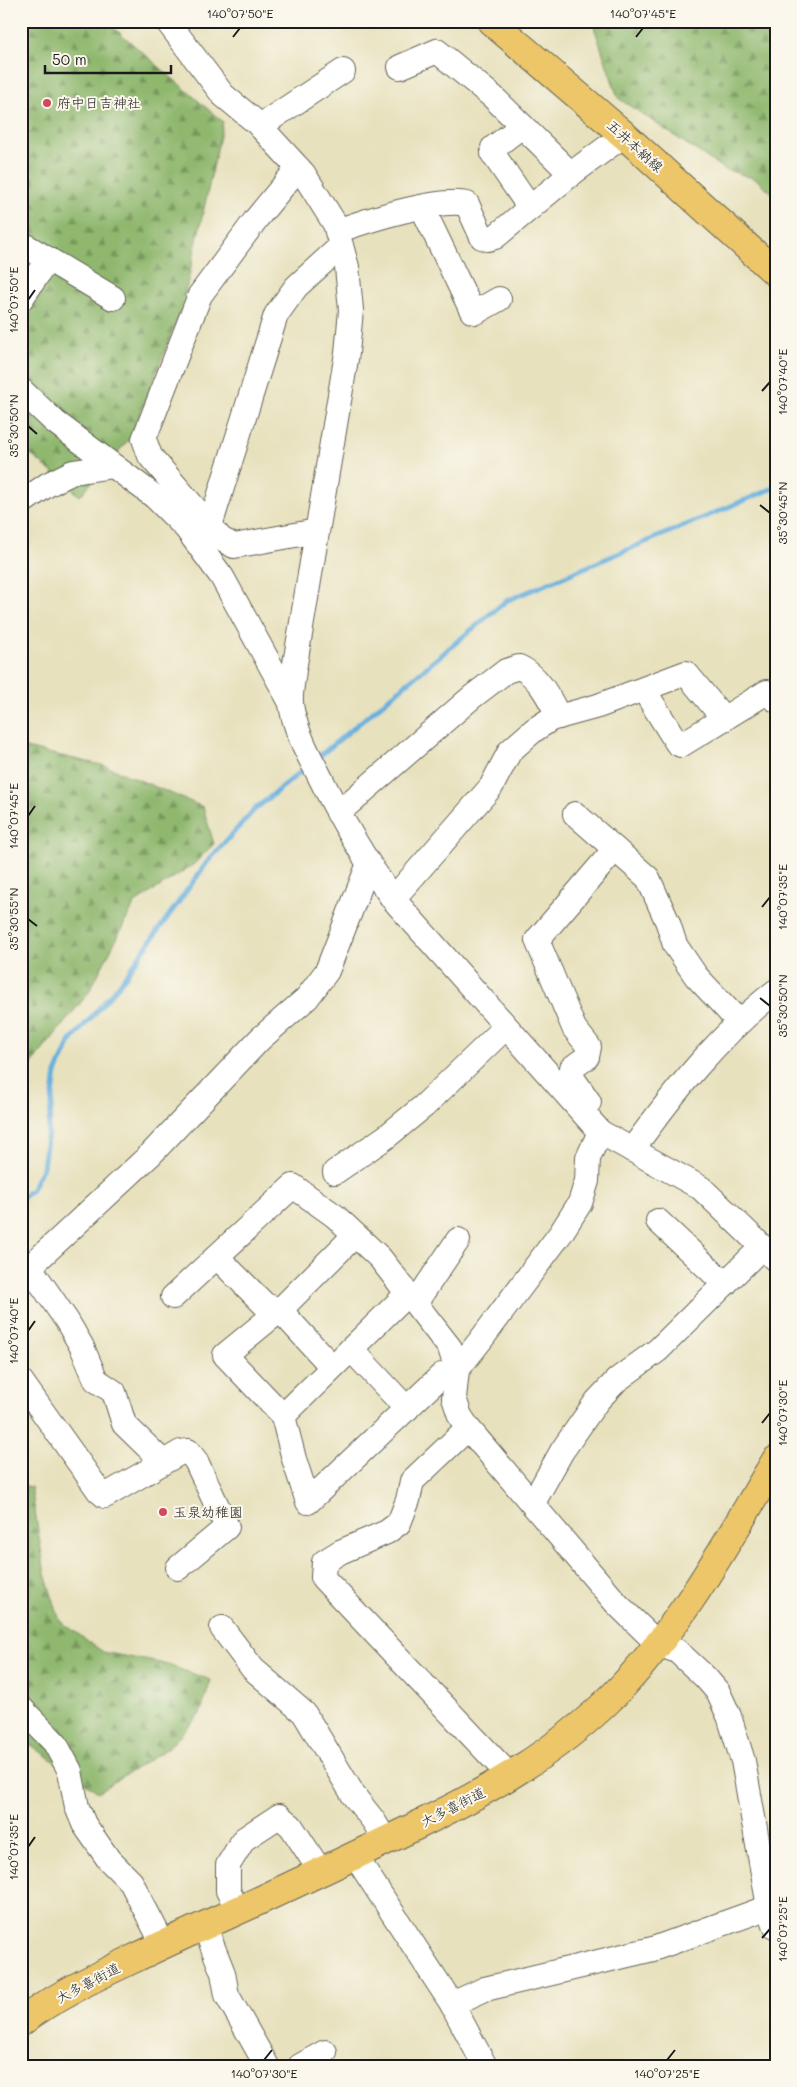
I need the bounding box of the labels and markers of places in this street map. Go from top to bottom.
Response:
place label: 府中日吉神社 [57,93,141,112]
marker: 府中日吉神社 [41,97,53,109]
place label: 玉泉幼稚園 [173,1502,243,1521]
marker: 玉泉幼稚園 [157,1506,169,1518]

